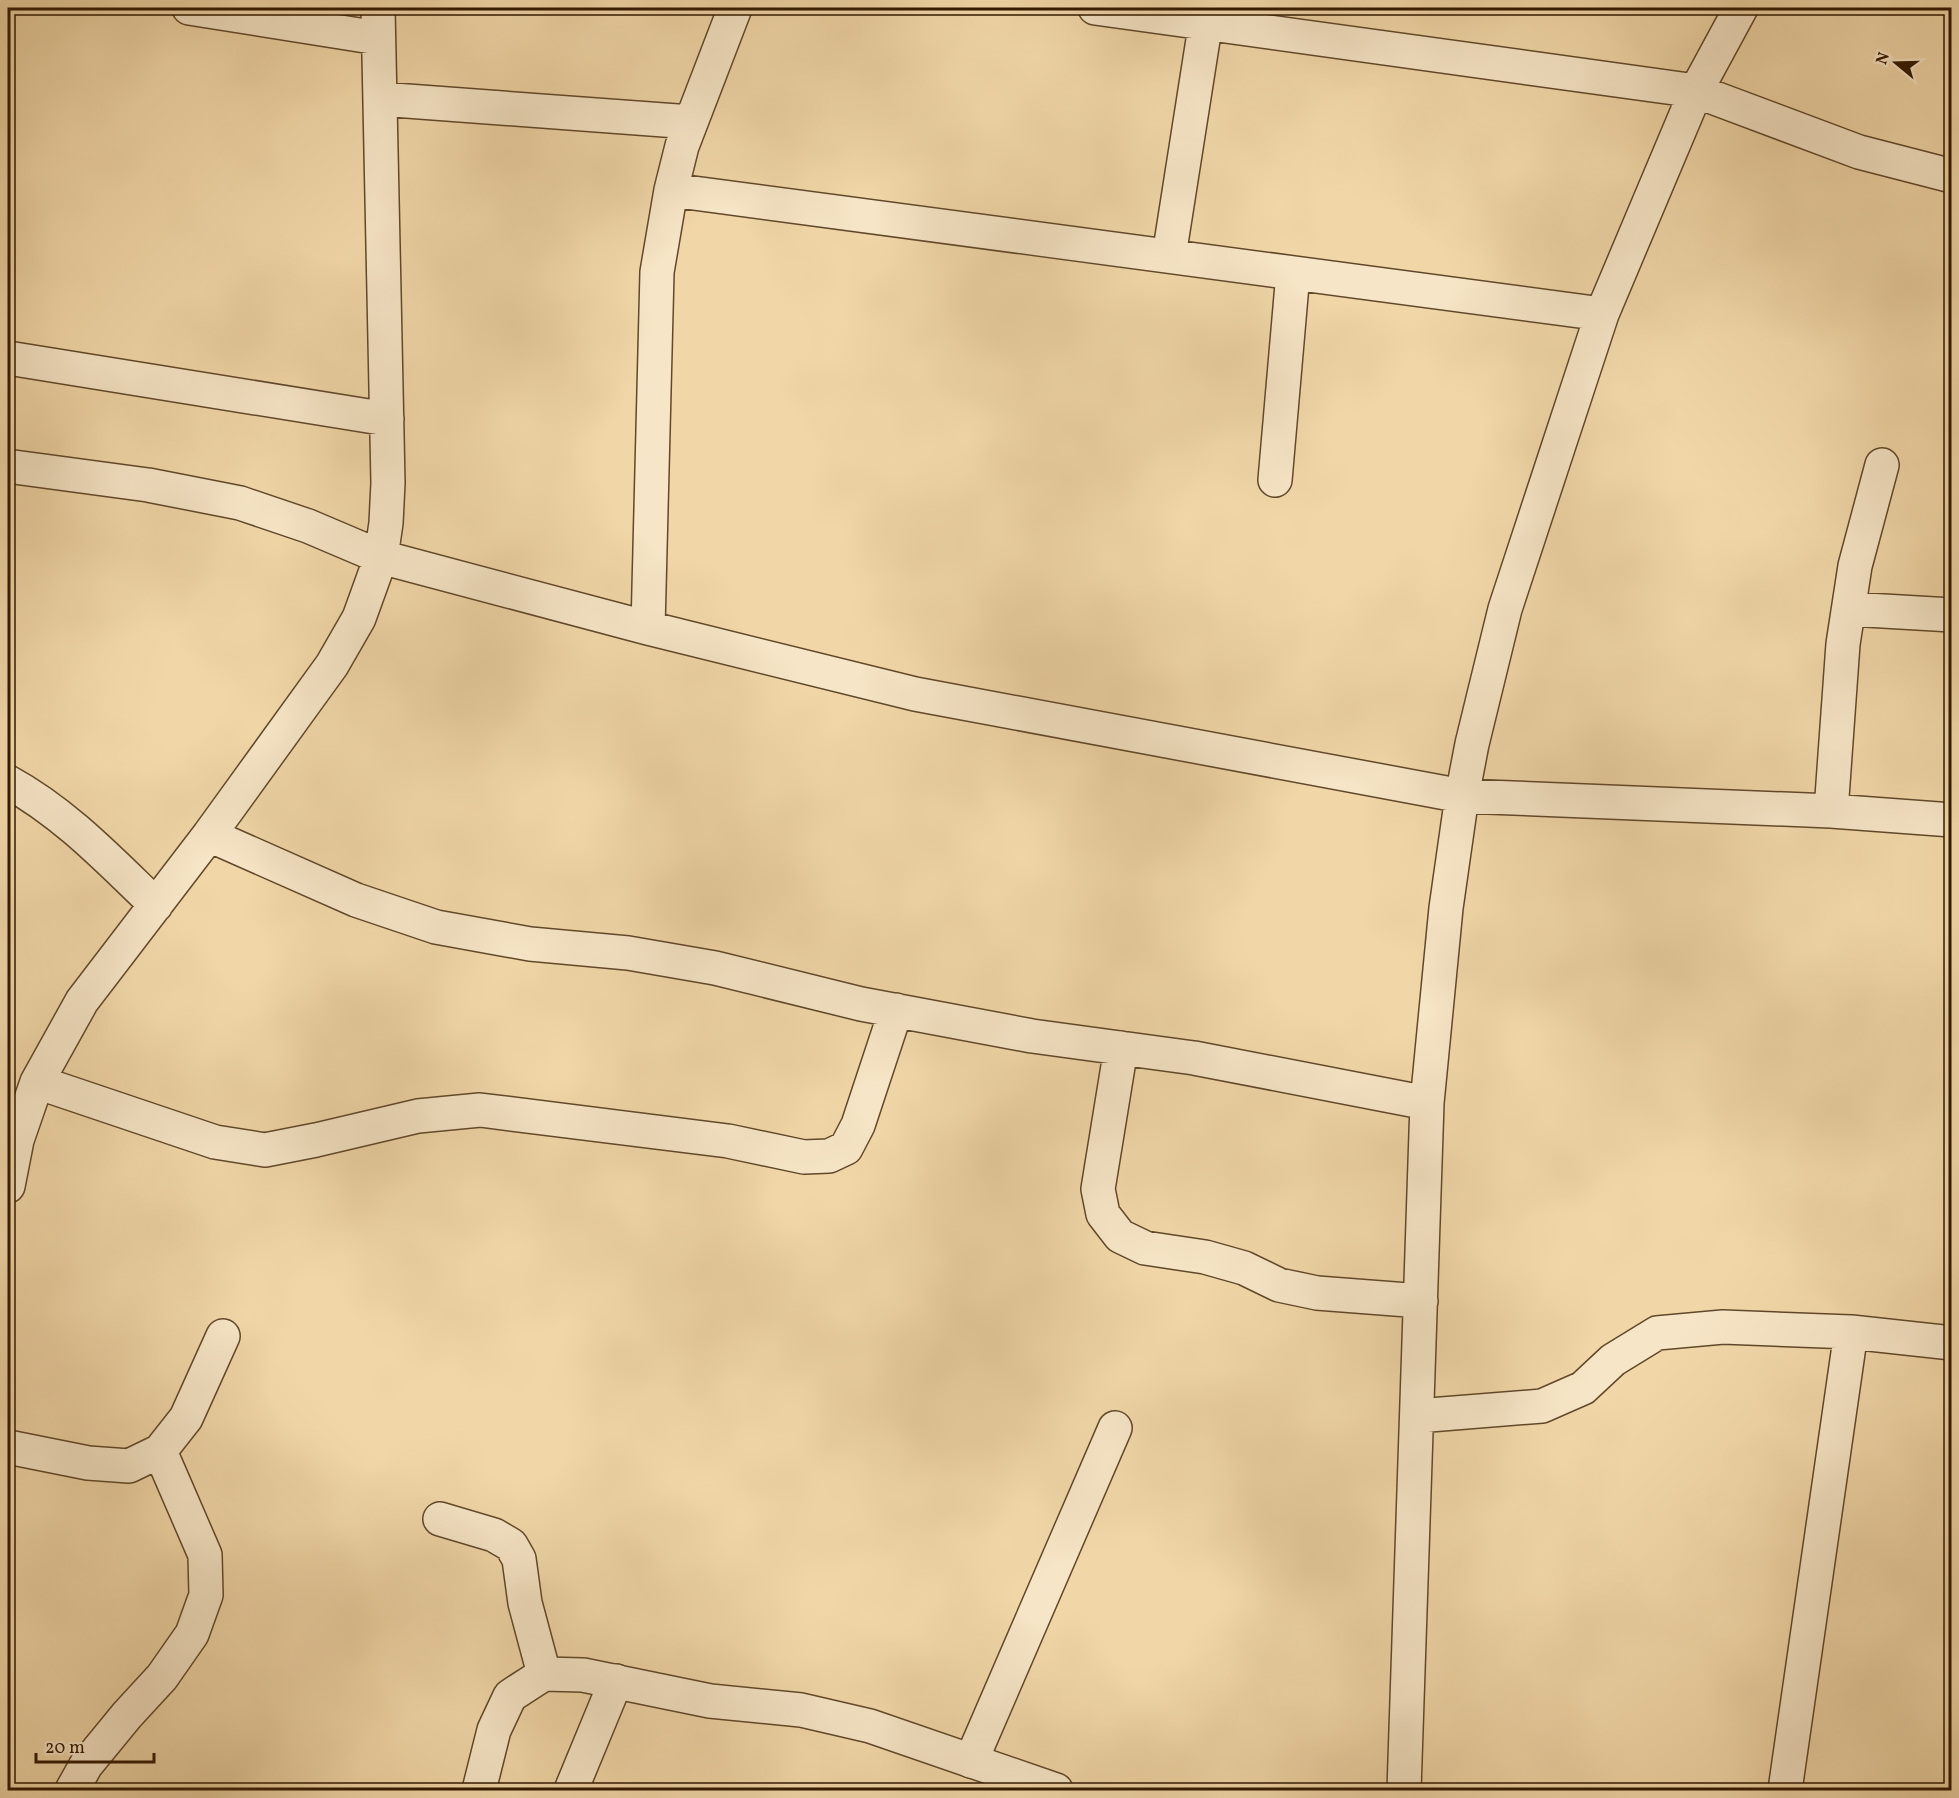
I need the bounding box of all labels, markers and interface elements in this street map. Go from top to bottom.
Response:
north arrow [1866,33,1926,93]
text: N [1871,49,1896,68]
scale bar [36,1726,154,1764]
text: 20 m [45,1736,85,1761]

